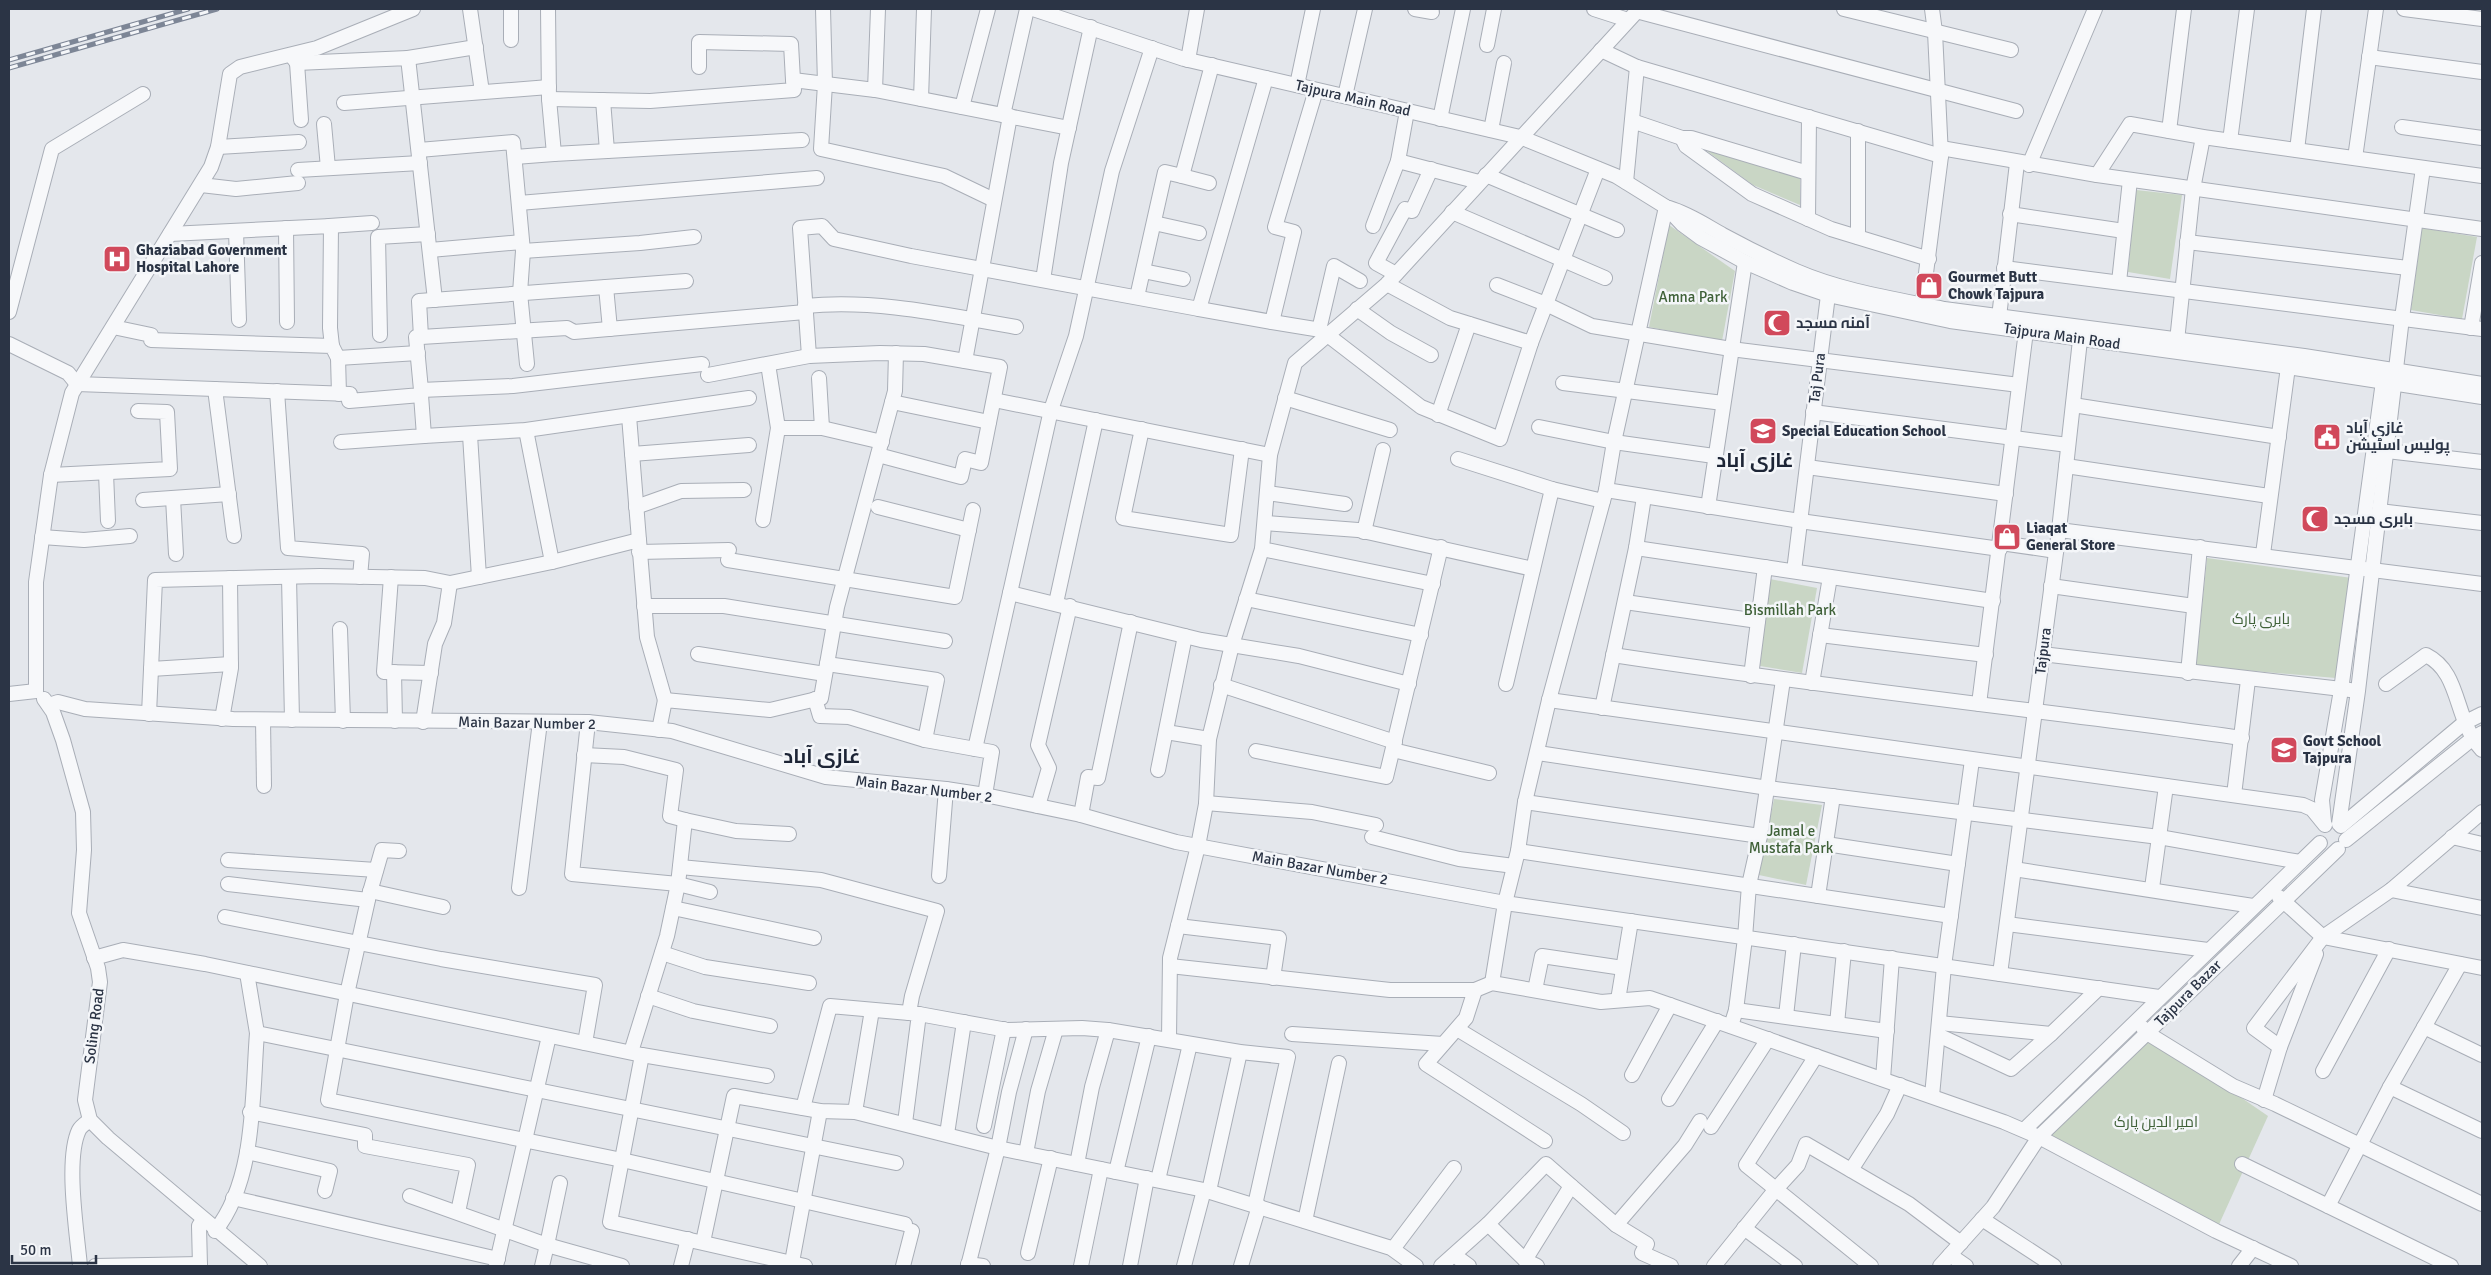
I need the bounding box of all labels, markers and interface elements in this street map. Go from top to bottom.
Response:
street label: Tajpura Main Road [1294,76,1413,120]
place label: Ghaziabad Government Hospital Lahore [136,241,288,276]
hospital icon: Ghaziabad Government Hospital Lahore [102,244,132,274]
place label: Gourmet Butt Chowk Tajpura [1948,268,2045,303]
shop icon: Gourmet Butt Chowk Tajpura [1914,271,1944,301]
park label: Amna Park [1658,288,1728,306]
mosque icon: آمنہ مسجد [1762,308,1792,338]
place label: آمنہ مسجد [1796,314,1870,332]
street label: Tajpura Main Road [2002,319,2122,353]
street label: Taj Pura [1805,352,1829,404]
school or university icon: Special Education School [1748,416,1778,446]
place label: غازی آباد پولیس اسٹیشن [2346,419,2450,456]
place label: Special Education School [1782,422,1946,440]
public building icon: غازی آباد پولیس اسٹیشن [2312,422,2342,452]
district label: غازى آباد [1716,448,1794,473]
mosque icon: بابری مسجد [2300,504,2330,534]
place label: بابری مسجد [2334,510,2413,528]
place label: Liaqat General Store [2026,519,2115,554]
shop icon: Liaqat General Store [1992,522,2022,552]
park label: Bismillah Park [1744,601,1837,619]
park label: بابری پارک [2232,610,2290,629]
street label: Tajpura [2031,626,2055,676]
street label: Main Bazar Number 2 [458,713,596,733]
place label: Govt School Tajpura [2303,732,2382,767]
school or university icon: Govt School Tajpura [2269,735,2299,765]
district label: غازى آباد [783,744,861,769]
street label: Main Bazar Number 2 [855,772,993,806]
park label: Jamal e Mustafa Park [1749,822,1834,857]
street label: Main Bazar Number 2 [1251,847,1389,889]
street label: Tajpura Bazar [2151,956,2225,1030]
street label: Soling Road [80,987,108,1065]
park label: امیر الدین پارک [2114,1113,2198,1132]
scale bar [12,1232,96,1264]
text: 50 m [20,1241,51,1259]

